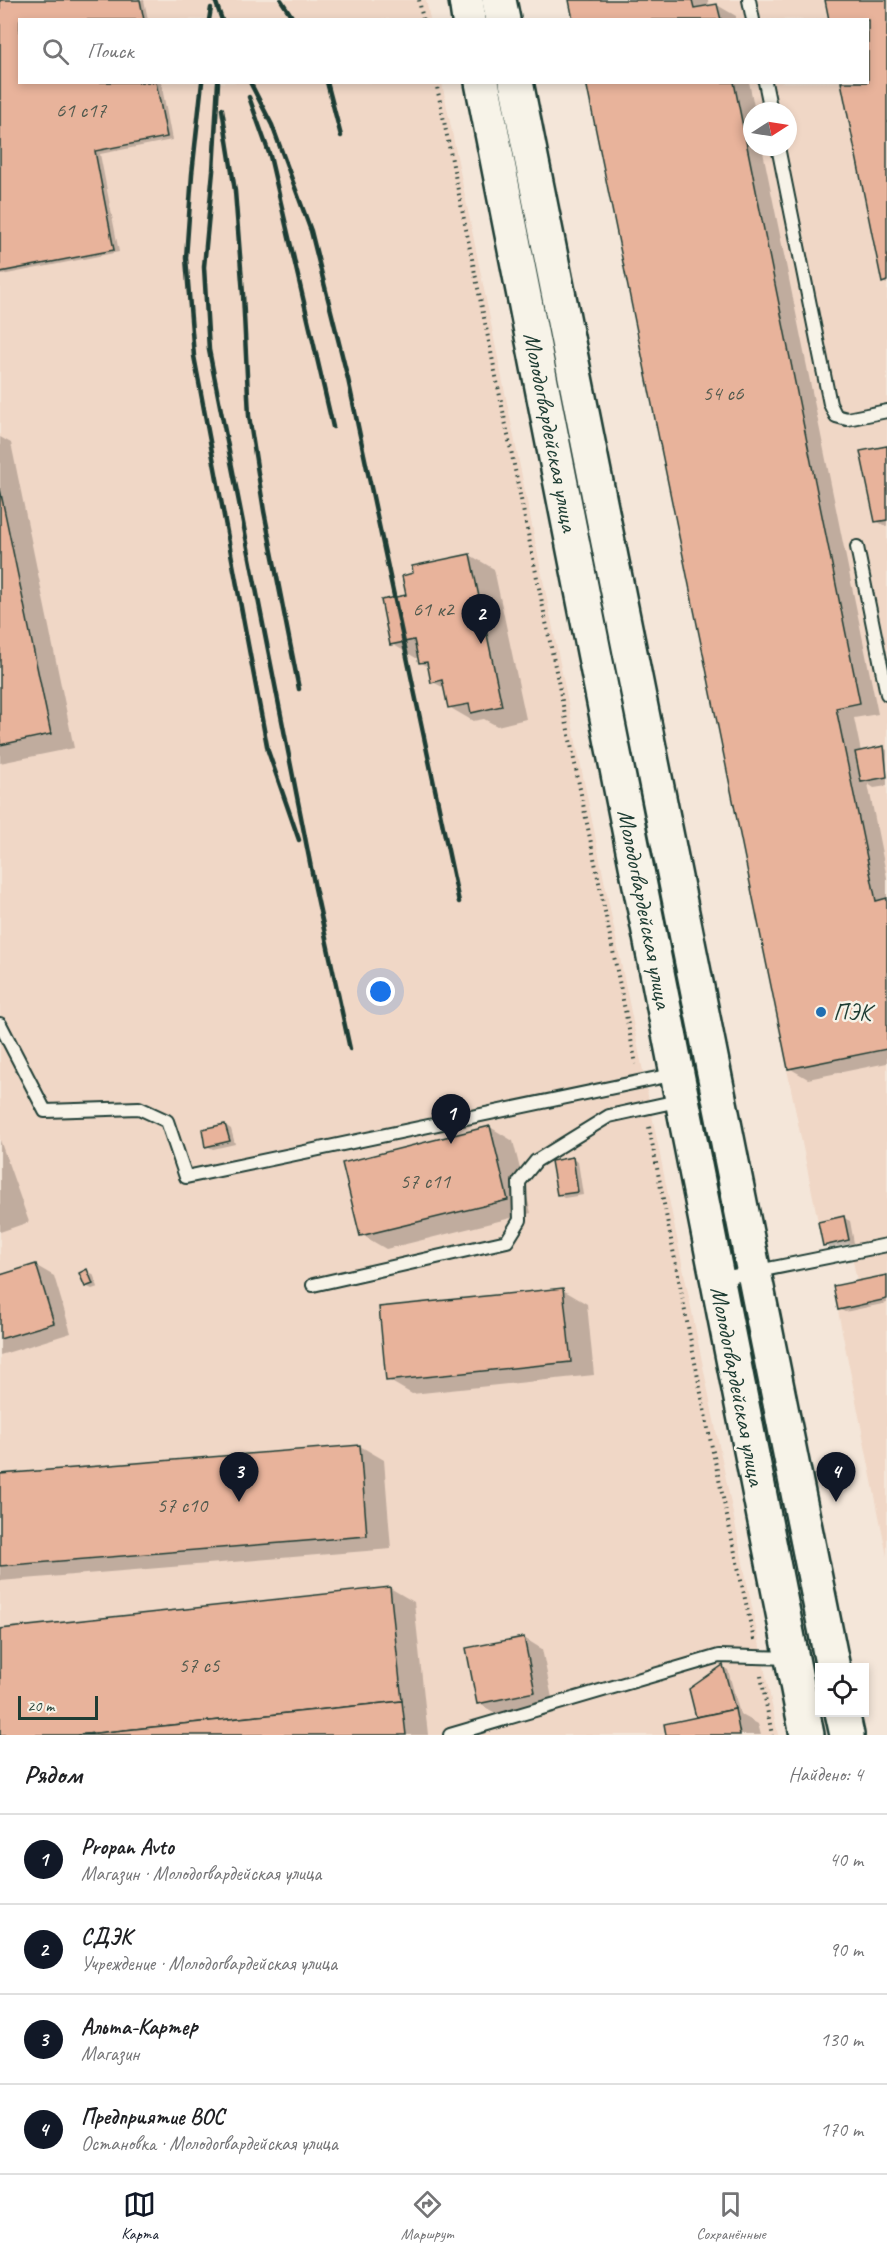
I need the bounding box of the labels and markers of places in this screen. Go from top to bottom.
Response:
pin: 2 [462,594,500,644]
place label: ПЭК [833,997,876,1027]
marker: ПЭК [814,1005,828,1019]
pin: 1 [432,1094,470,1144]
pin: 3 [220,1452,258,1502]
pin: 4 [816,1452,856,1502]

